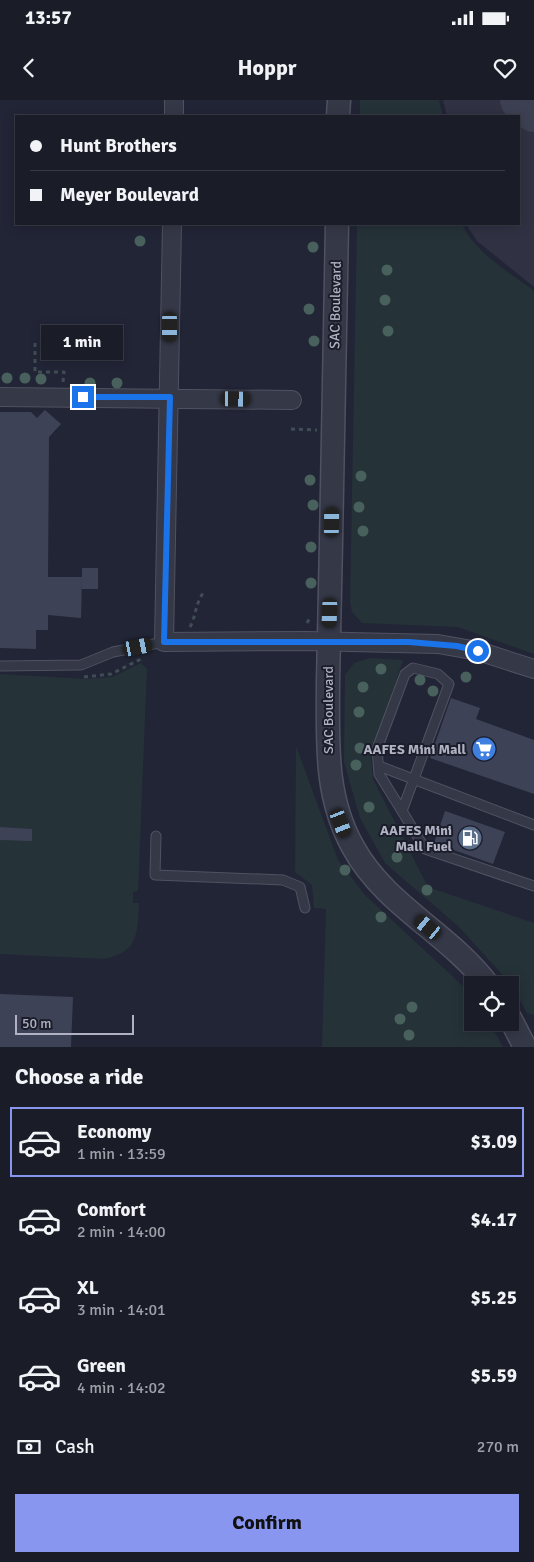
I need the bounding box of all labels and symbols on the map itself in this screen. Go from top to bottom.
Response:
street label: SAC Boulevard [326,261,345,349]
car [162,312,177,342]
callout: 1 min [42,324,124,360]
route end [72,386,94,408]
car [220,391,251,407]
car [324,507,339,537]
car [321,598,338,628]
car [121,637,154,657]
route start [467,640,489,662]
street label: SAC Boulevard [320,666,337,754]
supermarket icon: AAFES Mini Mall [471,736,497,762]
place label: AAFES Mini Mall [364,741,467,758]
car [328,806,353,840]
place label: AAFES Mini Mall Fuel [380,822,453,855]
fuel station icon: AAFES Mini Mall Fuel [457,825,483,851]
car [411,912,444,942]
scale bar [15,1012,134,1035]

